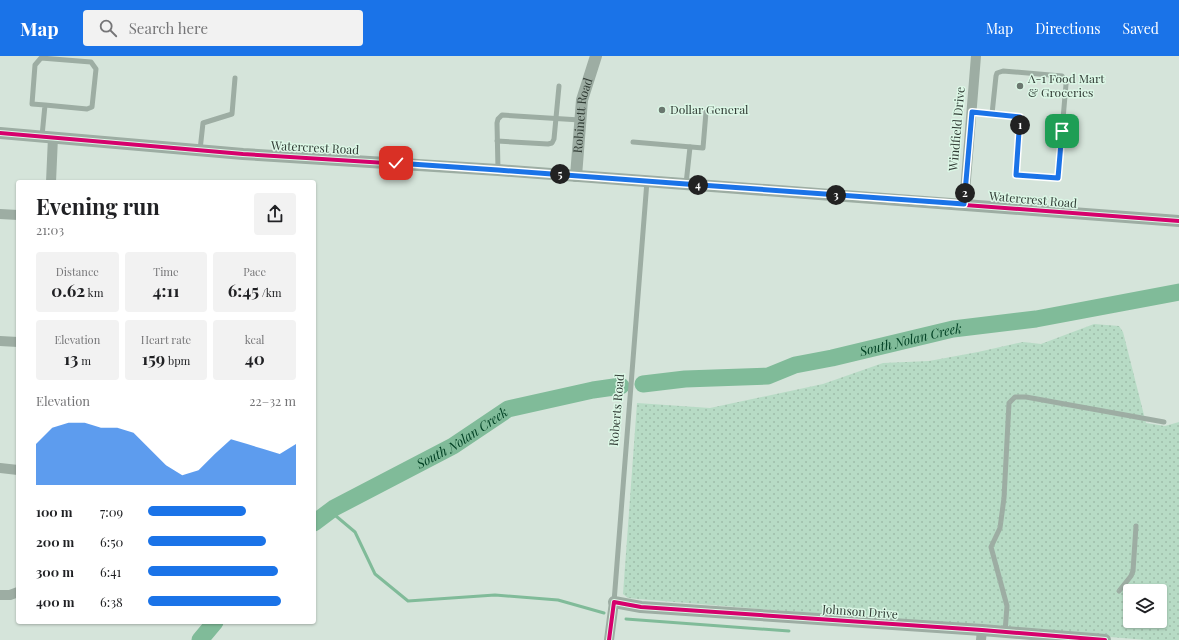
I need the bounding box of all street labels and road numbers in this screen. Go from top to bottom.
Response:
street label: Robinett Road [569,76,596,154]
street label: Windfield Drive [944,86,968,173]
street label: Watercrest Road [270,137,360,157]
street label: Watercrest Road [987,187,1078,211]
street label: Roberts Road [605,373,627,447]
street label: Johnson Drive [821,600,898,622]

